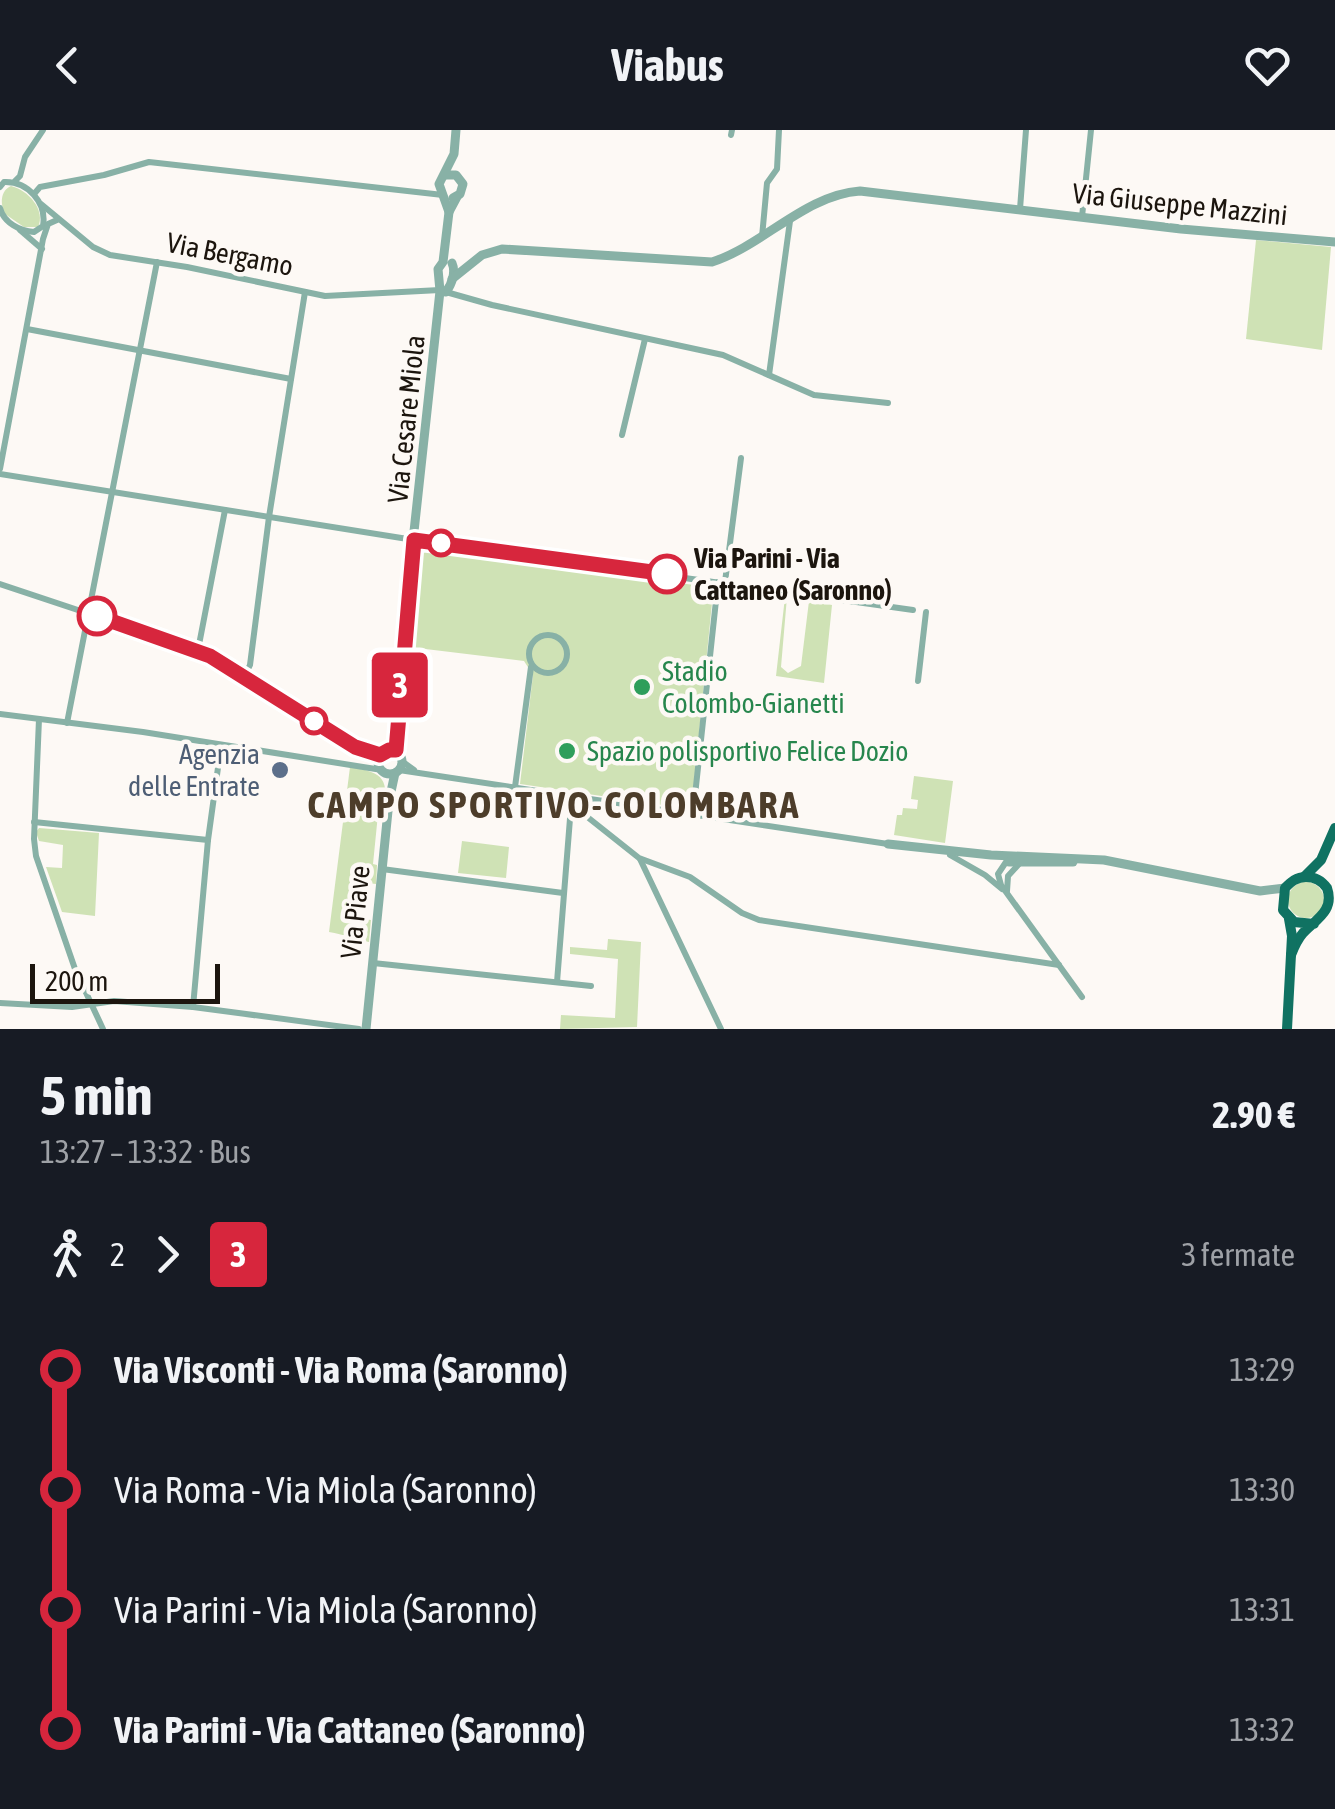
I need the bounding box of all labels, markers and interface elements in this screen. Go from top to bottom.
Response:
icon: back [40,38,95,93]
icon: heart [1240,38,1295,93]
text: Viabus [611,39,724,91]
street label: Via Giuseppe Mazzini [1071,177,1289,231]
street label: Via Bergamo [164,226,296,282]
street label: Via Cesare Miola [381,333,431,505]
unlabelled marker [428,530,454,556]
place label: Via Parini - Via Cattaneo (Saronno) [693,542,892,606]
marker: Via Parini - Via Cattaneo (Saronno) [648,555,686,593]
unlabelled marker [78,597,116,635]
line badge: 3 [368,652,432,718]
place label: Stadio Colombo-Gianetti [662,655,845,719]
text: 3 [392,665,408,705]
marker: Stadio Colombo-Gianetti [631,676,653,698]
unlabelled marker [301,708,327,734]
place label: Spazio polisportivo Felice Dozio [587,735,908,767]
place label: Agenzia delle Entrate [128,738,260,802]
marker: Spazio polisportivo Felice Dozio [556,740,578,762]
marker: Agenzia delle Entrate [269,759,291,781]
district label: CAMPO SPORTIVO-COLOMBARA [307,783,801,826]
street label: Via Piave [334,864,376,960]
scale bar [30,959,220,1004]
text: 200 m [45,965,108,997]
text: 5 min [40,1064,152,1127]
text: 2.90 € [1212,1093,1295,1136]
text: 13:27 – 13:32 · Bus [40,1133,251,1170]
icon: walk [40,1227,95,1282]
icon: forward [140,1227,195,1282]
text: 3 [230,1234,247,1274]
text: 2 [110,1236,125,1273]
text: 3 fermate [1181,1236,1295,1273]
text: Via Visconti - Via Roma (Saronno) [114,1348,568,1391]
text: 13:29 [1229,1351,1295,1388]
text: Via Roma - Via Miola (Saronno) [114,1468,537,1511]
text: 13:30 [1229,1471,1295,1508]
text: Via Parini - Via Miola (Saronno) [114,1588,538,1631]
text: 13:31 [1229,1591,1295,1628]
text: Via Parini - Via Cattaneo (Saronno) [114,1708,586,1751]
text: 13:32 [1229,1711,1295,1748]

